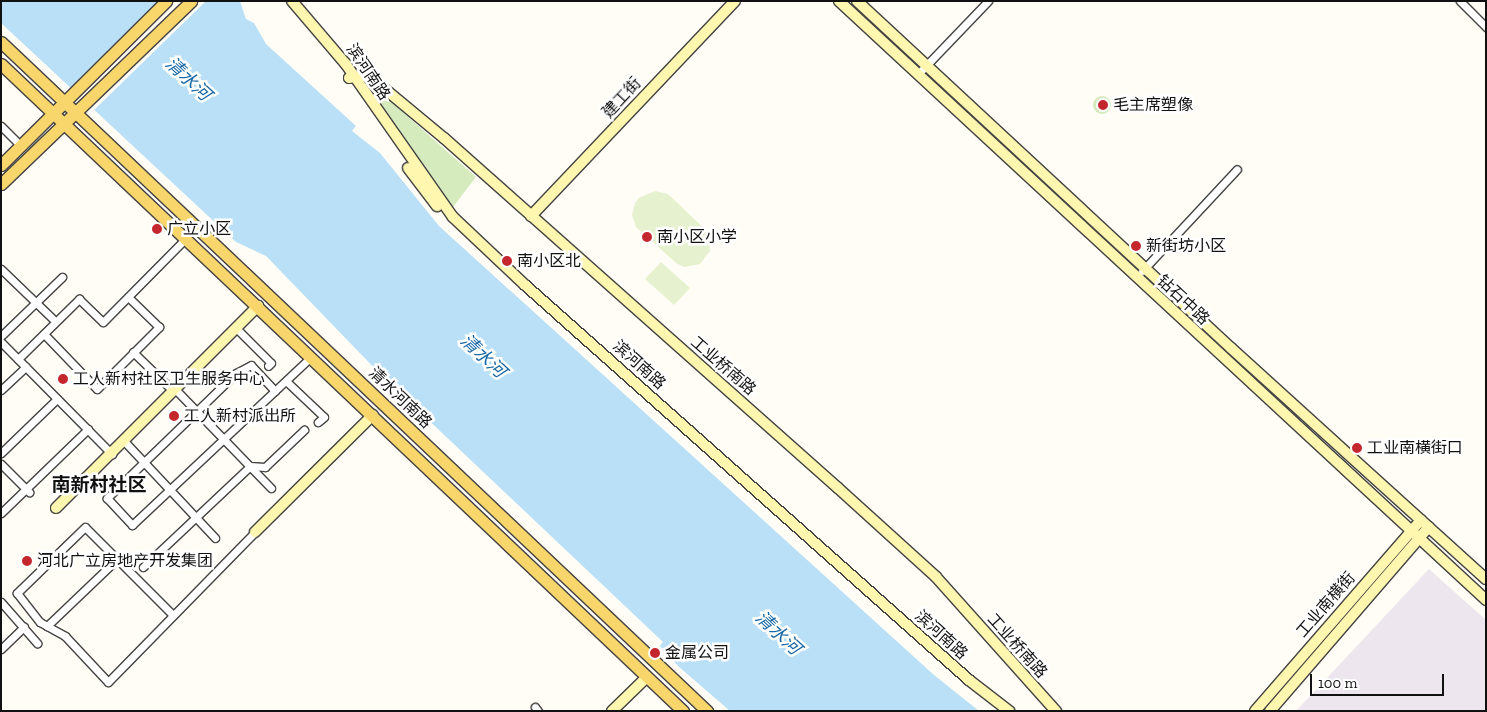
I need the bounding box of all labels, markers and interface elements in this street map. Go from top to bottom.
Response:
street label: 滨河南路 [342,40,394,104]
water label: 清水河 [161,53,215,105]
street label: 建工街 [599,74,645,122]
place label: 毛主席塑像 [1113,95,1193,115]
marker: 毛主席塑像 [1097,99,1109,111]
place label: 广立小区 [167,219,231,239]
marker: 广立小区 [151,223,163,235]
place label: 南小区小学 [657,227,737,247]
marker: 南小区小学 [641,231,653,243]
place label: 新街坊小区 [1146,236,1226,256]
marker: 新街坊小区 [1130,240,1142,252]
place label: 南小区北 [517,251,581,271]
marker: 南小区北 [501,255,513,267]
street label: 钻石中路 [1153,271,1213,329]
water label: 清水河 [456,330,510,382]
street label: 工业桥南路 [687,333,759,399]
street label: 滨河南路 [609,336,669,394]
street label: 清水河南路 [365,363,435,433]
place label: 工人新村社区卫生服务中心 [73,369,265,389]
marker: 工人新村社区卫生服务中心 [57,373,69,385]
place label: 工人新村派出所 [184,406,296,426]
marker: 工人新村派出所 [168,410,180,422]
place label: 工业南横街口 [1367,438,1463,458]
marker: 工业南横街口 [1351,442,1363,454]
district label: 南新村社区 [52,474,146,496]
place label: 河北广立房地产开发集团 [37,551,213,571]
marker: 河北广立房地产开发集团 [21,555,33,567]
street label: 工业南横街 [1293,569,1359,641]
street label: 滨河南路 [911,606,971,664]
water label: 清水河 [751,607,805,659]
street label: 工业桥南路 [983,610,1051,682]
place label: 金属公司 [665,643,729,663]
marker: 金属公司 [649,647,661,659]
scale bar [1312,664,1446,696]
text: 100 m [1318,674,1357,692]

